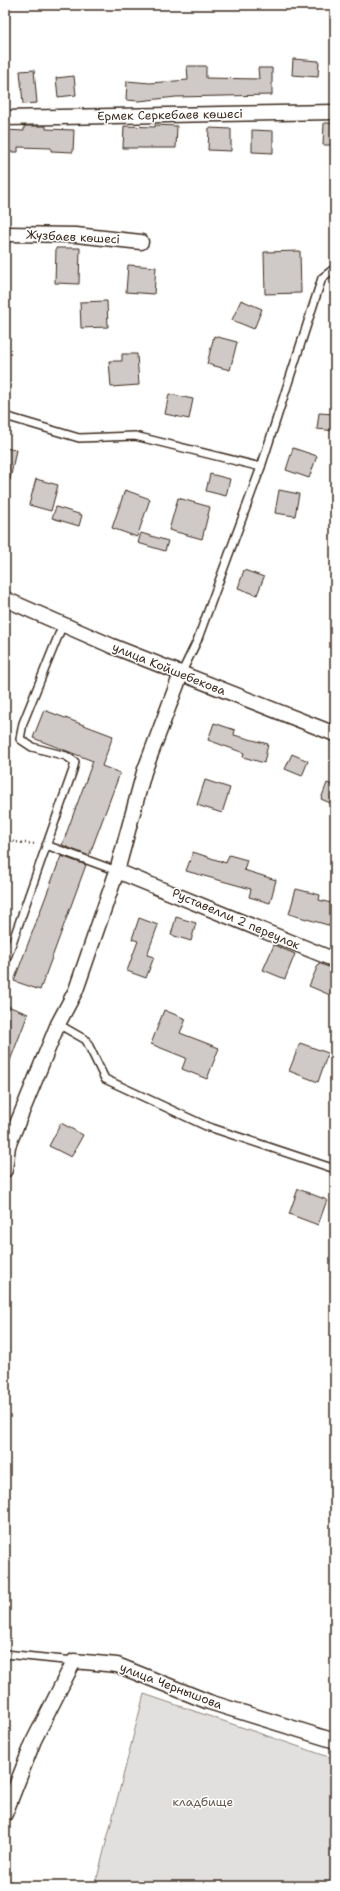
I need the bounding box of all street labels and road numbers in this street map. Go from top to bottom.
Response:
street label: Ермек Серкебаев көшесі [97,106,243,124]
street label: Жүзбаев көшесі [26,227,120,247]
street label: улица Койшебекова [110,639,229,699]
street label: Руставелли 2 переулок [170,885,303,953]
street label: улица Чернышова [118,1659,225,1713]

